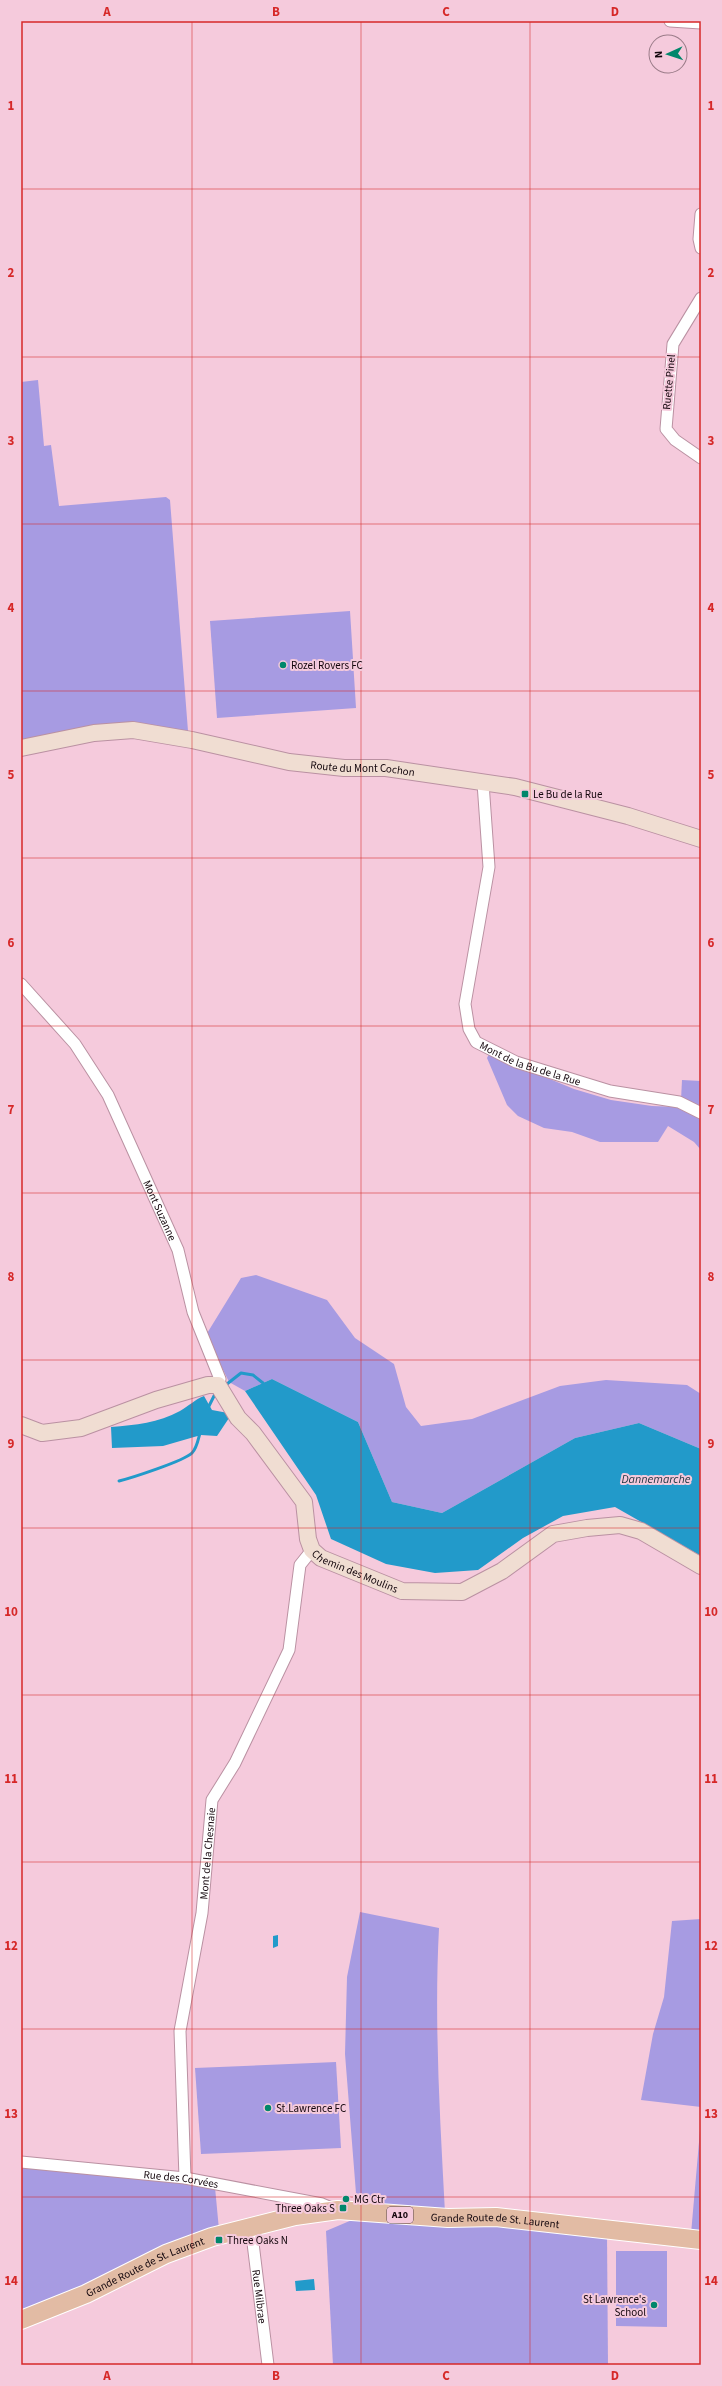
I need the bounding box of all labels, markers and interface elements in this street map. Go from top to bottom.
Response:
text: A [102,3,111,21]
text: B [272,3,280,21]
text: C [442,3,450,21]
text: D [611,3,619,21]
north arrow [648,34,688,74]
text: N [651,50,666,59]
text: 1 [8,97,15,115]
text: 1 [708,97,715,115]
text: 2 [8,264,15,282]
text: 2 [708,264,715,282]
street label: Ruette Pinel [659,354,679,410]
text: 3 [8,432,15,450]
text: 3 [708,432,715,450]
text: 4 [8,599,15,617]
text: 4 [708,599,715,617]
place label: Rozel Rovers FC [291,658,363,673]
marker: Rozel Rovers FC [278,660,288,670]
street label: Route du Mont Cochon [310,757,416,780]
text: 5 [8,766,15,784]
text: 5 [708,766,715,784]
place label: Le Bu de la Rue [533,787,603,802]
marker: Le Bu de la Rue [520,789,530,799]
text: 6 [8,934,15,952]
text: 6 [708,934,715,952]
street label: Mont de la Bu de la Rue [477,1038,583,1089]
text: 7 [8,1101,15,1119]
text: 7 [708,1101,715,1119]
street label: Mont Suzanne [140,1177,181,1244]
text: 8 [8,1268,15,1286]
text: 8 [708,1268,715,1286]
text: 9 [8,1435,15,1453]
text: 9 [708,1435,715,1453]
water label: Dannemarche [621,1471,691,1488]
street label: Chemin des Moulins [309,1546,401,1596]
text: 10 [4,1603,18,1621]
text: 10 [704,1603,718,1621]
text: 11 [4,1770,18,1788]
text: 11 [704,1770,718,1788]
street label: Mont de la Chesnaie [196,1806,219,1900]
text: 12 [4,1937,18,1955]
text: 12 [704,1937,718,1955]
place label: St.Lawrence FC [276,2101,346,2116]
marker: St.Lawrence FC [263,2103,273,2113]
text: 13 [4,2105,18,2123]
text: 13 [704,2105,718,2123]
street label: Rue des Corvées [143,2167,220,2192]
place label: MG Ctr [354,2192,385,2207]
marker: MG Ctr [341,2194,351,2204]
place label: Three Oaks S [275,2201,335,2216]
marker: Three Oaks S [338,2203,348,2213]
road number: A10 [387,2207,413,2223]
street label: Grande Route de St. Laurent [430,2209,560,2232]
street label: Grande Route de St. Laurent [83,2233,206,2301]
place label: Three Oaks N [227,2233,288,2248]
marker: Three Oaks N [214,2235,224,2245]
street label: Rue Milbrae [249,2269,270,2325]
text: 14 [4,2272,18,2290]
text: 14 [704,2272,718,2290]
place label: St Lawrence's School [583,2292,646,2320]
marker: St Lawrence's School [649,2300,659,2310]
text: A [102,2367,111,2385]
text: B [272,2367,280,2385]
text: C [442,2367,450,2385]
text: D [611,2367,619,2385]

